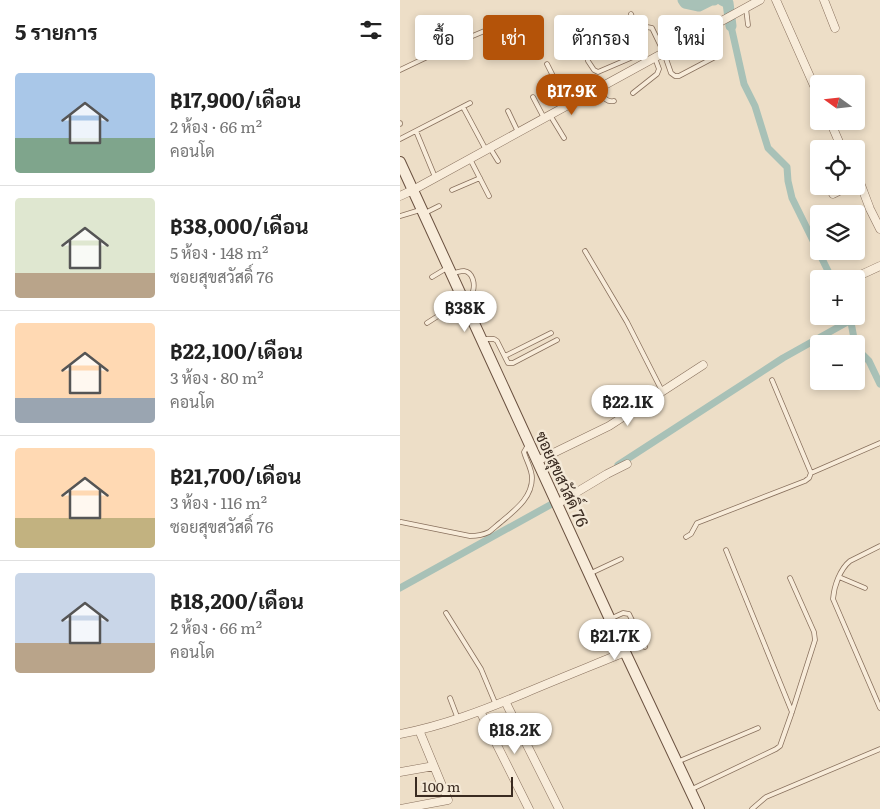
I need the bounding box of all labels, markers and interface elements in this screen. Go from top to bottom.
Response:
text: 5 รายการ [15,15,98,46]
chip: ซื้อ [415,15,473,60]
chip: เช่า [483,15,544,60]
chip: ตัวกรอง [554,15,648,60]
chip: ใหม่ [658,15,723,60]
icon: filters [357,16,385,44]
pin: ฿17.9K [531,74,613,116]
north arrow [810,75,865,130]
map controls [810,75,865,390]
text: ฿17.9K [547,78,597,102]
text: ฿17,900/เดือน [170,83,301,114]
icon: home [55,93,115,153]
text: 2 ห้อง · 66 m² [170,114,262,138]
text: คอนโด [170,138,215,162]
button: locate [810,140,865,195]
button: layers [810,205,865,260]
text: ฿38,000/เดือน [170,209,309,240]
icon: home [55,218,115,278]
text: 5 ห้อง · 148 m² [170,240,268,264]
text: ซอยสุขสวัสดิ์ 76 [170,264,273,288]
button: + [810,270,865,325]
pin: ฿38K [435,290,495,333]
text: ฿38K [445,295,485,319]
text: ฿22,100/เดือน [170,334,303,365]
button: − [810,335,865,390]
icon: home [55,343,115,403]
text: 3 ห้อง · 80 m² [170,365,264,389]
pin: ฿22.1K [587,384,669,427]
text: คอนโด [170,389,215,413]
text: ฿22.1K [602,389,654,413]
street label: ซอยสุขสวัสดิ์ 76 [529,426,597,531]
text: ฿21,700/เดือน [170,459,301,490]
icon: home [55,468,115,528]
text: 3 ห้อง · 116 m² [170,490,267,514]
text: ซอยสุขสวัสดิ์ 76 [170,514,273,538]
text: ฿18,200/เดือน [170,584,304,615]
icon: home [55,593,115,653]
text: 2 ห้อง · 66 m² [170,615,262,639]
pin: ฿21.7K [574,618,656,661]
text: ฿21.7K [590,623,640,647]
text: คอนโด [170,639,215,663]
pin: ฿18.2K [474,712,556,755]
text: ฿18.2K [489,717,541,741]
scale bar [415,774,512,797]
text: 100 m [422,776,460,796]

